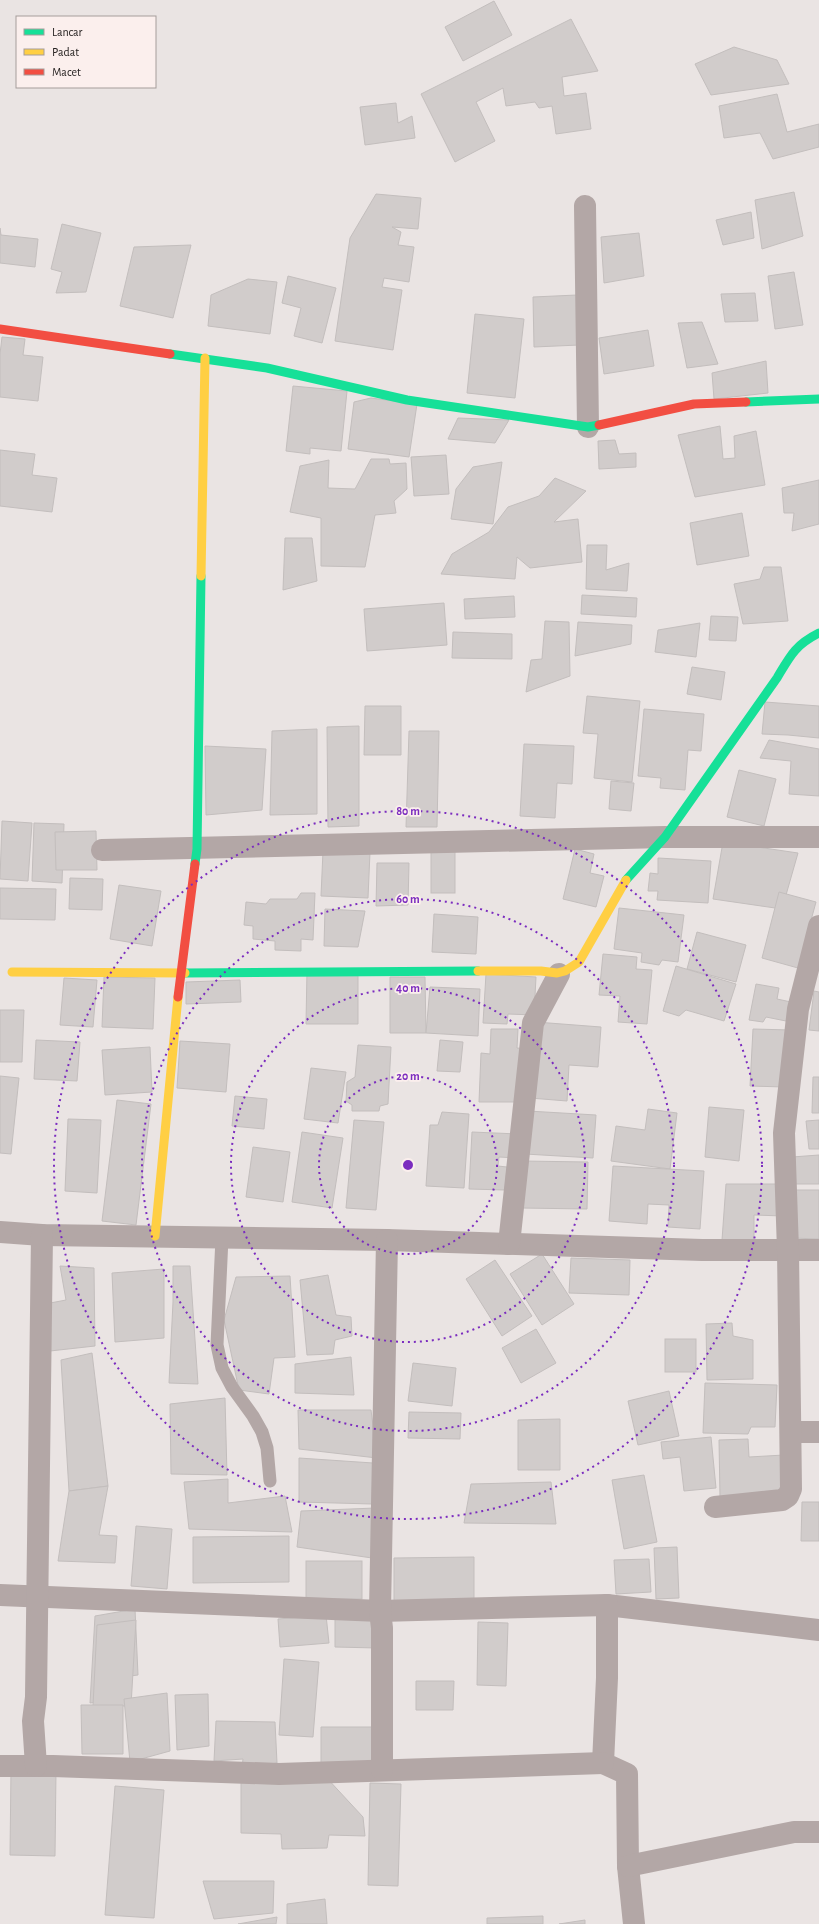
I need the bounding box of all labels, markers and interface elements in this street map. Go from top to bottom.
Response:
legend [16,16,156,88]
text: Lancar [52,26,83,38]
text: Padat [52,46,79,58]
text: Macet [52,66,81,78]
text: 80 m [396,805,420,817]
text: 60 m [396,893,420,905]
text: 40 m [396,982,420,994]
text: 20 m [396,1070,420,1082]
centre of rings [401,1158,415,1172]

